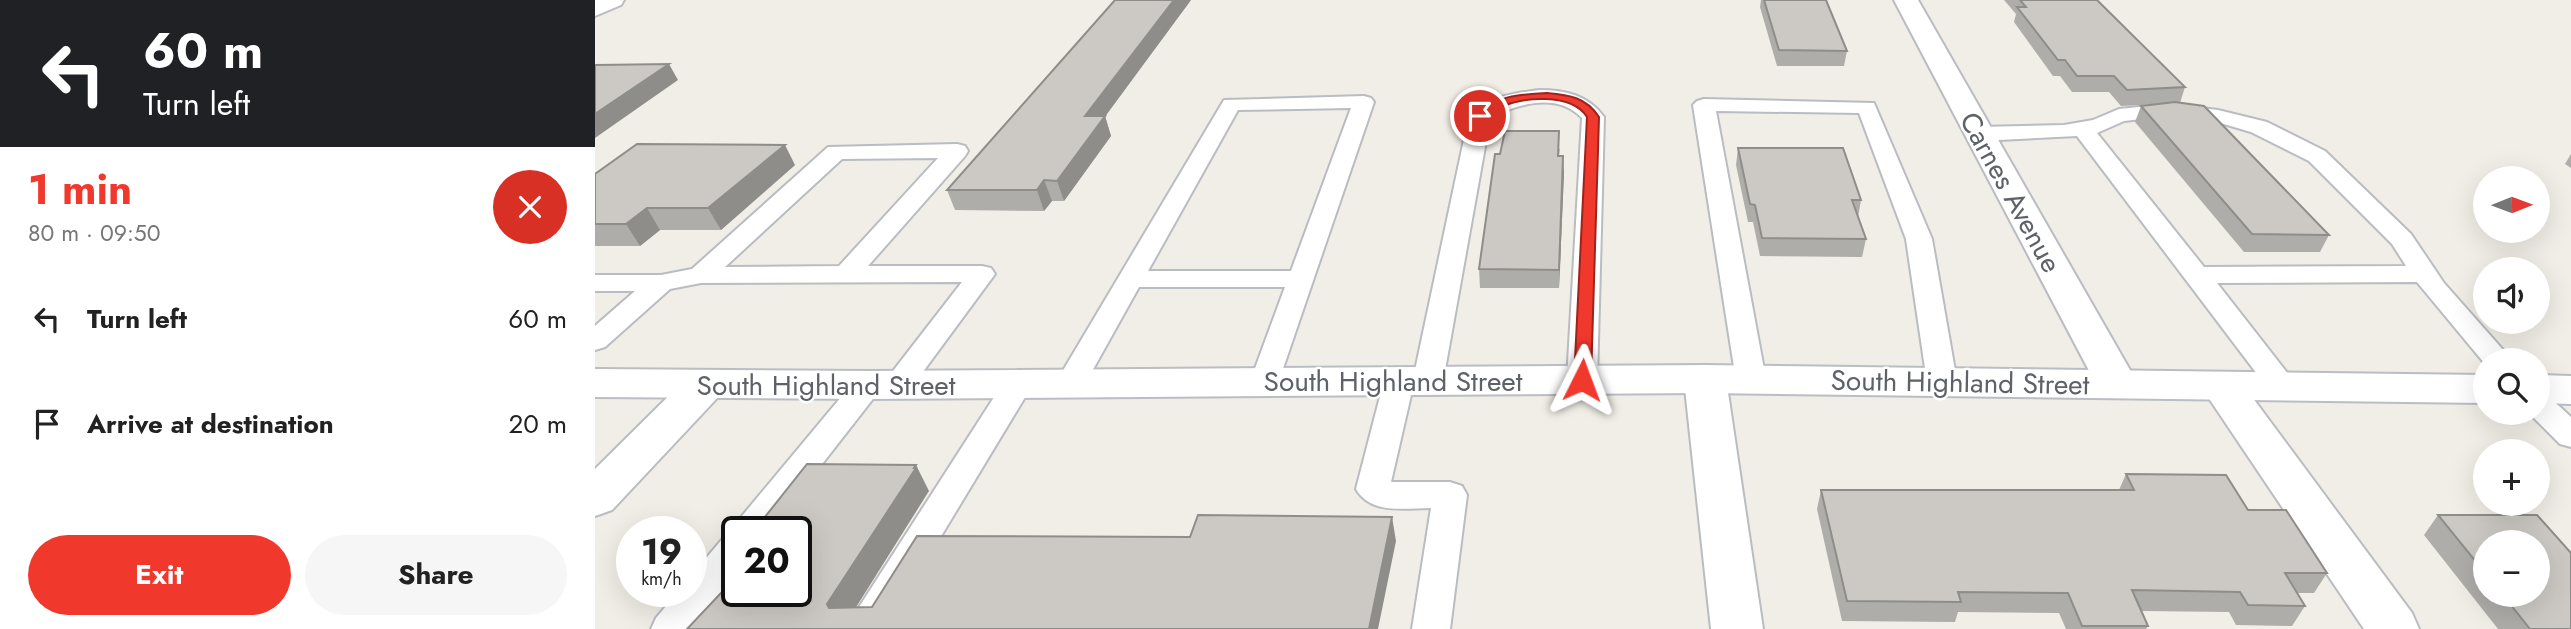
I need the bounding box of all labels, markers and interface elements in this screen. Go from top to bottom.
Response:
text: 60 m [143,16,263,86]
icon: left [28,28,119,119]
text: Turn left [143,81,250,127]
pin [1450,86,1510,146]
icon: arrive [1461,97,1499,135]
street label: Carnes Avenue [1949,104,2072,280]
text: 1 min [28,159,132,220]
north arrow [2473,166,2550,243]
map controls [2473,166,2550,607]
button: close [493,170,567,244]
text: 80 m · 09:50 [28,216,161,250]
button: sound [2473,257,2550,334]
icon: left [28,300,66,338]
text: Turn left [87,300,187,338]
text: 60 m [508,300,567,338]
position arrow [1545,343,1619,417]
button: search [2473,348,2550,425]
street label: South Highland Street [1830,360,2090,405]
street label: South Highland Street [1264,361,1523,402]
street label: South Highland Street [697,365,956,406]
icon: arrive [28,405,66,443]
text: Arrive at destination [87,405,334,443]
text: 20 m [509,405,567,443]
button: + [2473,439,2550,516]
speed limit sign: 20 [721,516,812,607]
text: 19 [641,527,682,577]
button: − [2473,530,2550,607]
button: Exit [28,535,291,615]
button: Share [305,535,567,615]
text: km/h [641,566,682,592]

